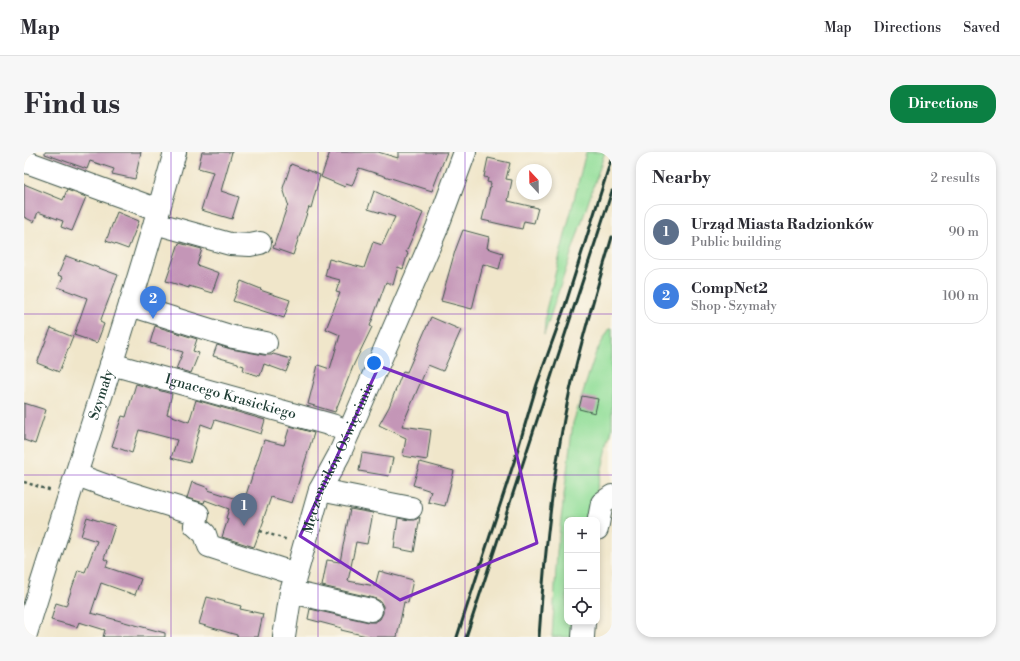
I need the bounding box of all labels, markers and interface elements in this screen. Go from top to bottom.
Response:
text: Map [20,16,60,40]
text: Map [824,19,852,37]
text: Directions [874,19,941,37]
text: Saved [963,19,1000,37]
button: Directions [890,85,996,123]
text: Find us [24,87,120,122]
north arrow [516,164,552,200]
text: Nearby [652,167,711,189]
text: 2 results [931,170,980,186]
text: Urząd Miasta Radzionków [691,215,874,234]
text: 1 [663,224,669,240]
text: 90 m [948,224,979,240]
text: Public building [691,234,781,250]
text: CompNet2 [691,279,768,298]
pin: 2 [140,286,166,319]
text: 2 [662,288,670,304]
text: 100 m [943,288,979,304]
text: Shop · Szymały [691,298,777,314]
your location [364,353,384,373]
street label: Szymały [85,367,118,422]
street label: Ignacego Krasickiego [163,370,298,424]
street label: Męczenników Oświęcimia [299,379,379,536]
pin: 1 [231,493,257,526]
map controls [564,517,600,625]
button: + [564,517,600,553]
button: − [564,553,600,589]
button: locate [564,589,600,625]

